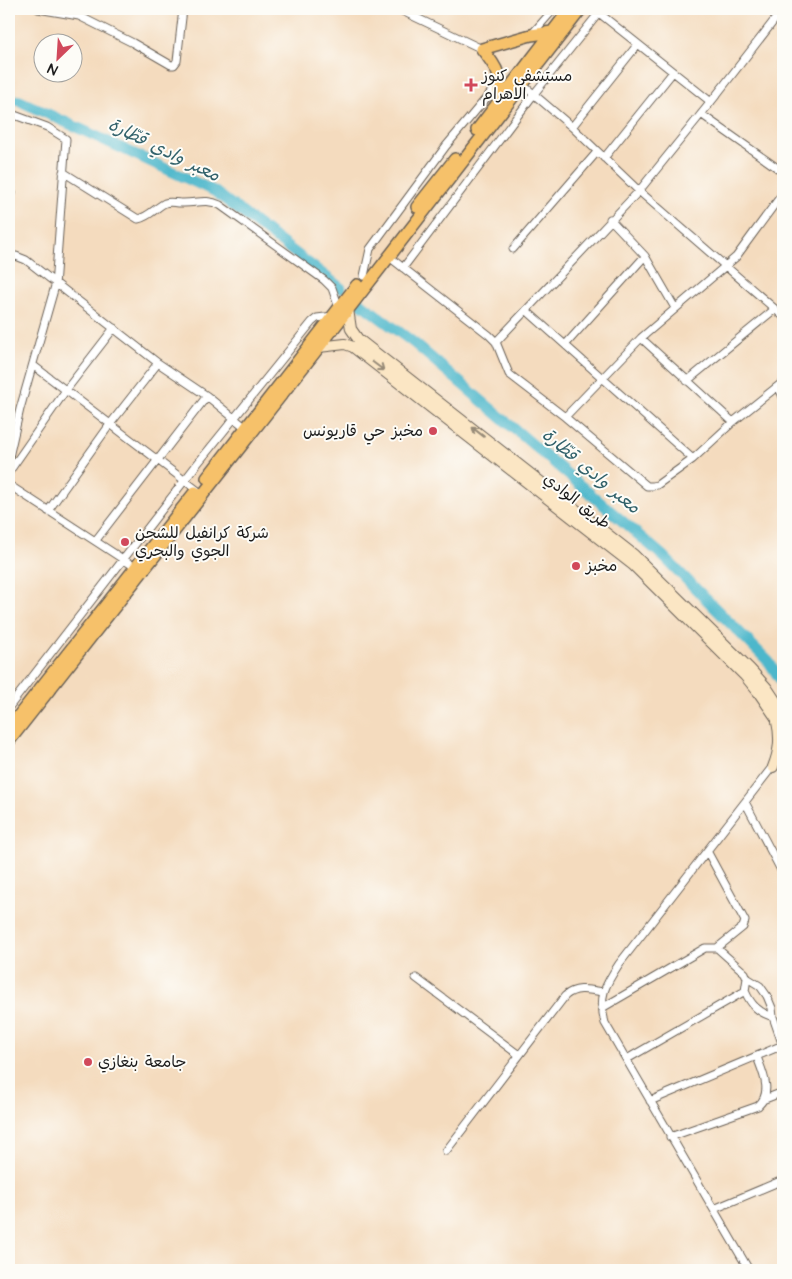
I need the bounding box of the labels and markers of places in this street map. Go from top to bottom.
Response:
place label: مستشفى كنوز الاهرام [480,65,572,106]
marker: مستشفى كنوز الاهرام [464,78,478,92]
place label: مخبز حي قاريونس [303,420,423,445]
marker: مخبز حي قاريونس [427,425,439,437]
place label: شركة كرانفيل للشحن الجوي والبحري [135,522,269,562]
marker: شركة كرانفيل للشحن الجوي والبحري [119,536,131,548]
place label: مخبز [584,555,617,577]
marker: مخبز [570,560,582,572]
place label: جامعة بنغازي [98,1051,187,1073]
marker: جامعة بنغازي [82,1056,94,1068]

